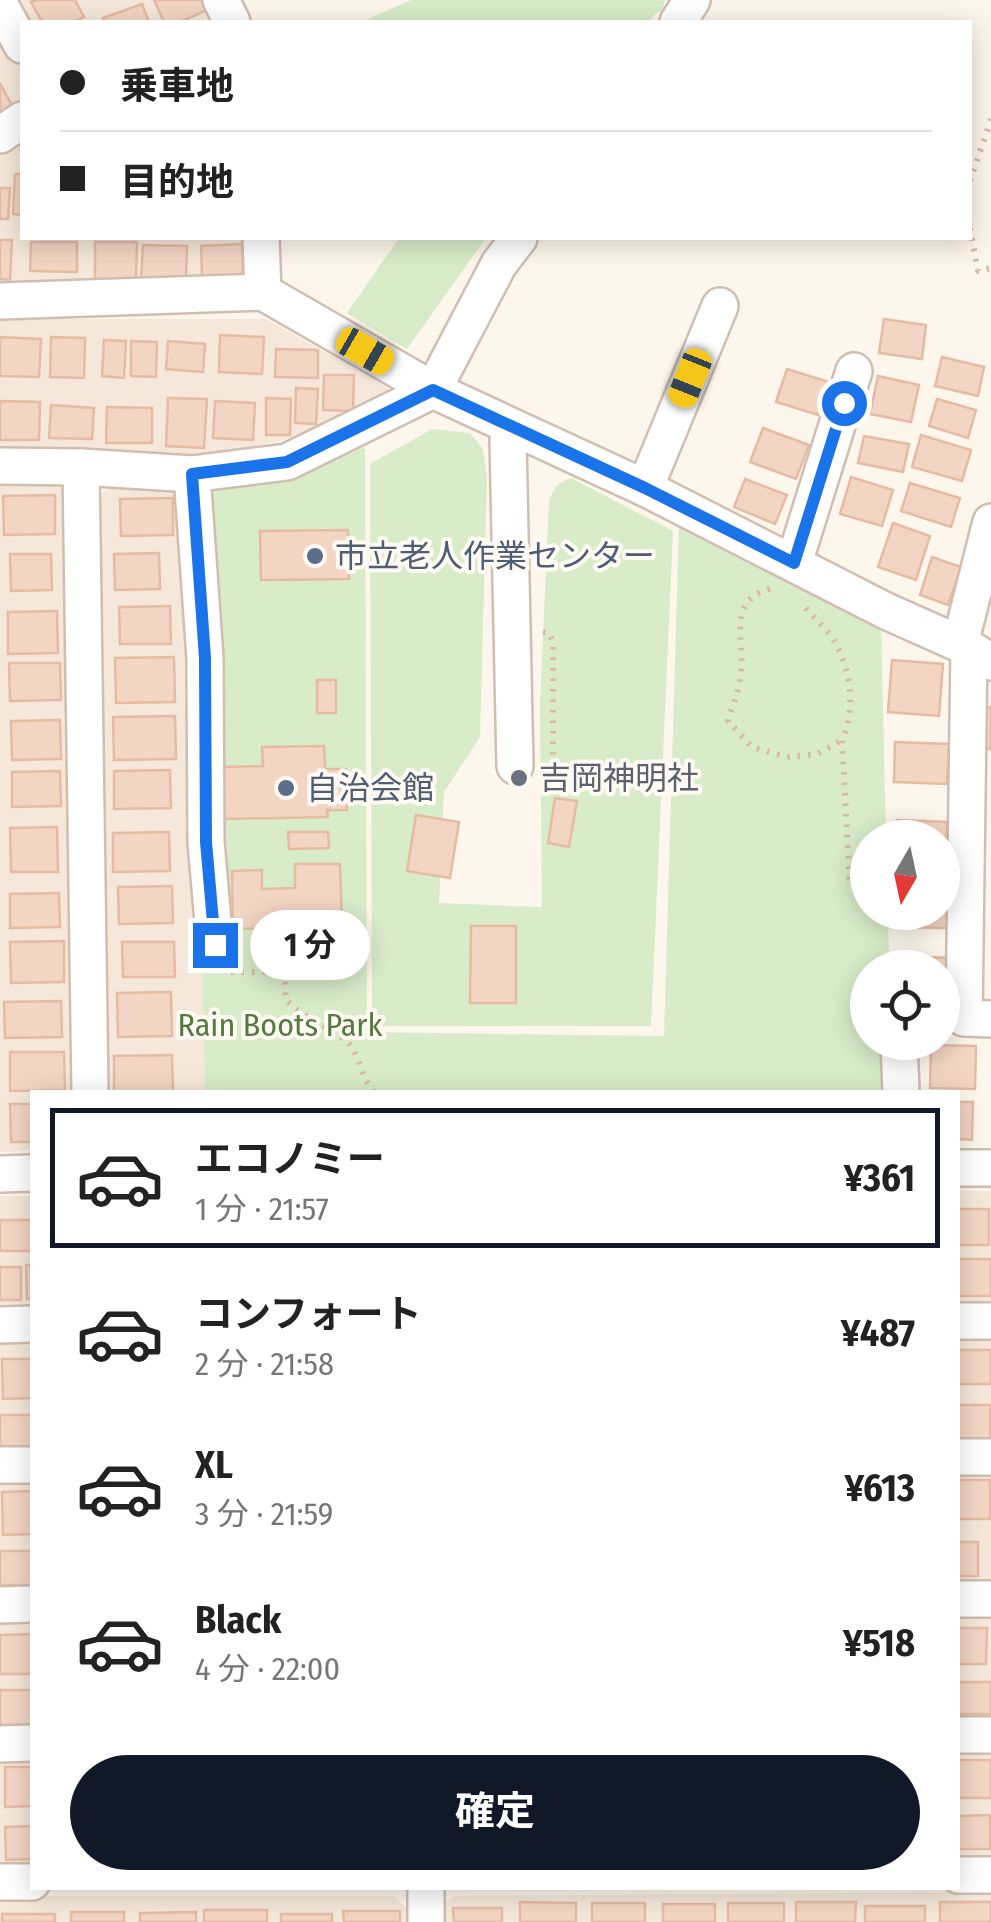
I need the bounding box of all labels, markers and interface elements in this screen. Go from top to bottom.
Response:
text: 乗車地 [120,63,234,109]
text: 目的地 [120,159,234,205]
car [332,323,398,379]
car [665,345,715,411]
route start [822,381,867,426]
place label: 市立老人作業センター [335,537,655,575]
marker: 市立老人作業センター [304,545,326,567]
place label: 吉岡神明社 [539,759,699,797]
marker: 吉岡神明社 [508,767,530,789]
place label: 自治会館 [306,769,434,807]
marker: 自治会館 [275,777,297,799]
north arrow [850,820,960,930]
map controls [850,820,960,1060]
callout: 1 分 [250,910,370,980]
route end [193,923,238,968]
text: 1 分 [284,926,336,964]
button: locate [850,950,960,1060]
park label: Rain Boots Park [178,1006,383,1044]
icon: car [75,1133,165,1223]
text: エコノミー [195,1136,385,1182]
text: ¥361 [844,1155,915,1201]
text: 1 分 · 21:57 [195,1190,329,1228]
icon: car [75,1288,165,1378]
text: コンフォート [195,1291,422,1337]
text: ¥487 [841,1310,915,1356]
text: 2 分 · 21:58 [195,1345,334,1383]
text: XL [195,1442,233,1488]
icon: car [75,1443,165,1533]
text: ¥613 [845,1465,915,1511]
text: 3 分 · 21:59 [195,1495,333,1533]
text: Black [195,1597,281,1643]
icon: car [75,1598,165,1688]
text: ¥518 [843,1620,915,1666]
text: 4 分 · 22:00 [195,1650,340,1688]
button: 確定 [70,1755,920,1870]

